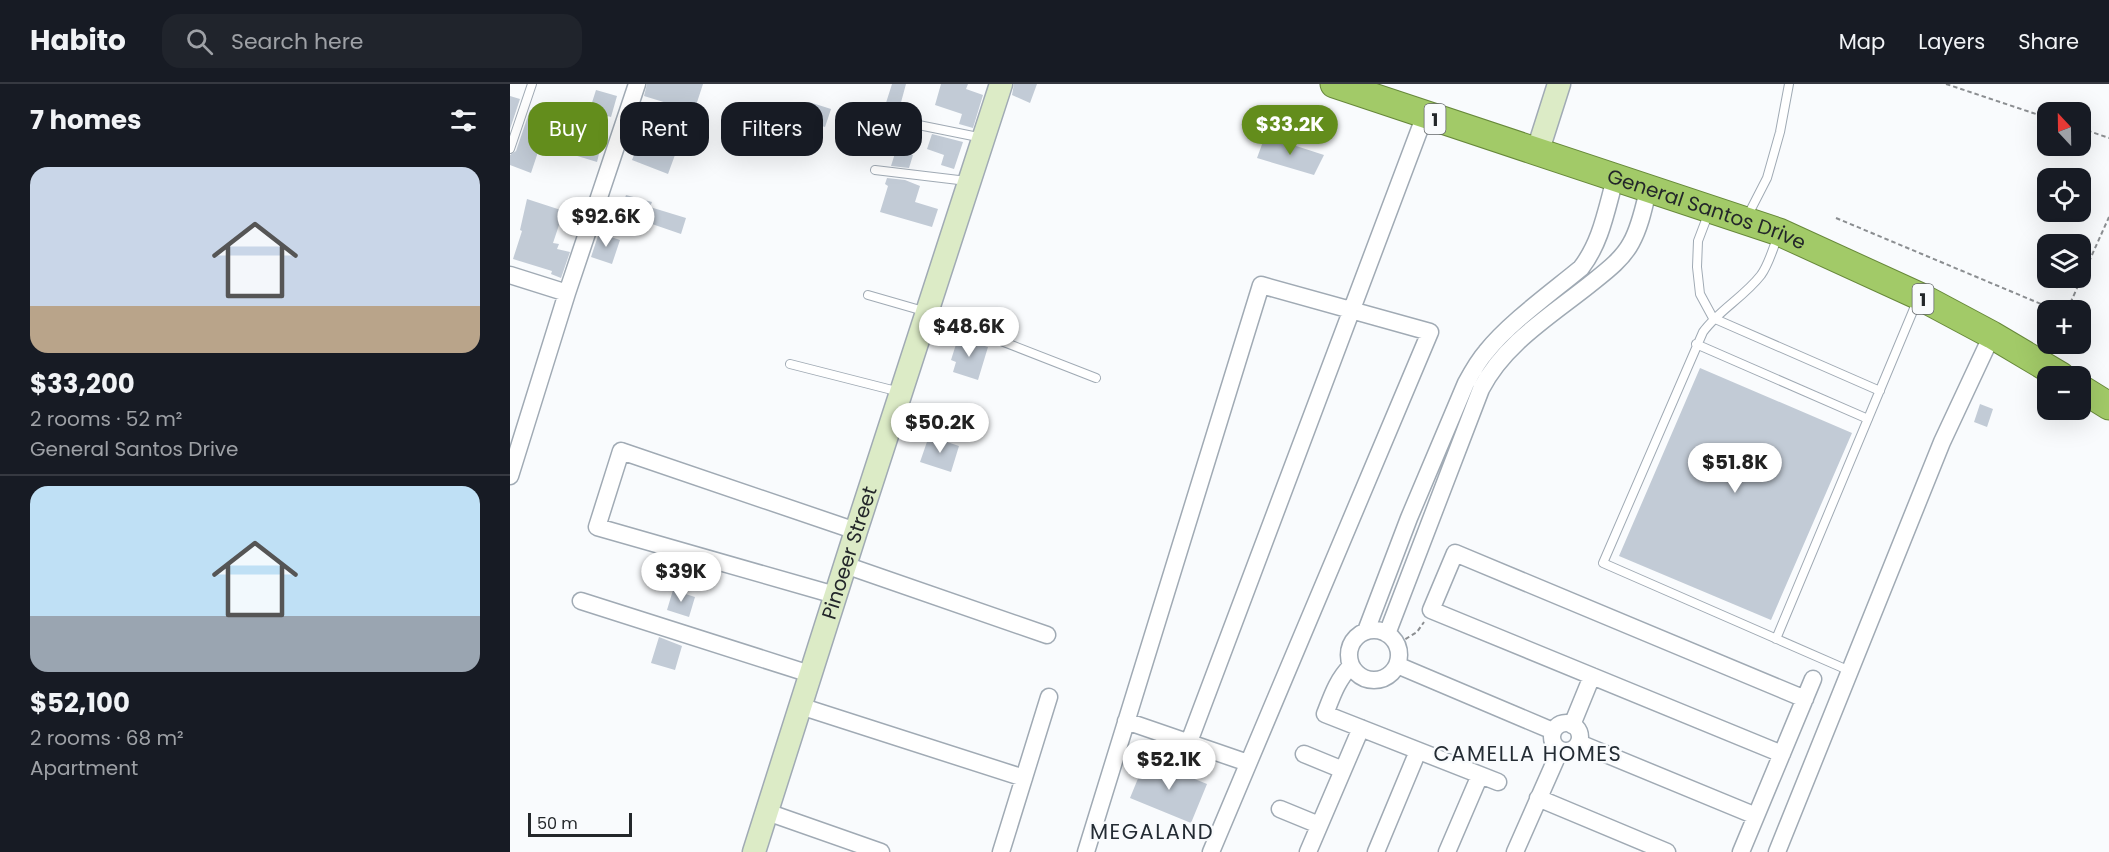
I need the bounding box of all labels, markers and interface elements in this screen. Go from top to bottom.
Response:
search box [162,14,582,68]
text: Habito [30,21,126,60]
icon: search [183,25,216,58]
text: Search here [231,26,363,57]
text: Map [1839,27,1885,56]
text: Layers [1918,27,1985,56]
text: Share [2018,27,2079,56]
text: 7 homes [30,102,142,138]
chip: Buy [528,102,608,156]
chip: Rent [620,102,709,156]
chip: Filters [721,102,823,156]
chip: New [835,102,922,156]
north arrow [2037,102,2091,156]
map controls [2037,102,2091,420]
icon: filters [447,104,480,137]
road number: 1 [1424,104,1446,134]
pin: $33.2K [1241,105,1339,156]
text: $33.2K [1256,110,1324,138]
street label: General Santos Drive [1604,162,1811,257]
button: locate [2037,168,2091,222]
pin: $92.6K [557,197,655,248]
text: $92.6K [571,202,641,230]
icon: home [201,206,309,314]
button: layers [2037,234,2091,288]
road number: 1 [1912,284,1934,314]
button: + [2037,300,2091,354]
pin: $48.6K [920,307,1018,358]
text: $48.6K [933,312,1005,340]
text: $33,200 [30,366,135,402]
button: − [2037,366,2091,420]
pin: $50.2K [891,403,989,454]
text: 2 rooms · 52 m² [30,405,182,433]
text: $50.2K [905,408,975,436]
text: General Santos Drive [30,435,238,463]
pin: $51.8K [1686,443,1784,494]
text: $51.8K [1702,448,1768,476]
street label: Pinoeer Street [815,483,884,623]
icon: home [201,525,309,633]
pin: $39K [645,552,717,603]
text: $39K [655,557,707,585]
text: $52,100 [30,685,130,721]
text: 2 rooms · 68 m² [30,724,184,752]
district label: CAMELLA HOMES [1434,739,1622,768]
pin: $52.1K [1120,740,1218,791]
text: $52.1K [1137,745,1201,773]
text: Apartment [30,754,138,782]
scale bar [528,810,632,838]
text: 50 m [537,812,578,835]
district label: MEGALAND [1090,817,1214,846]

